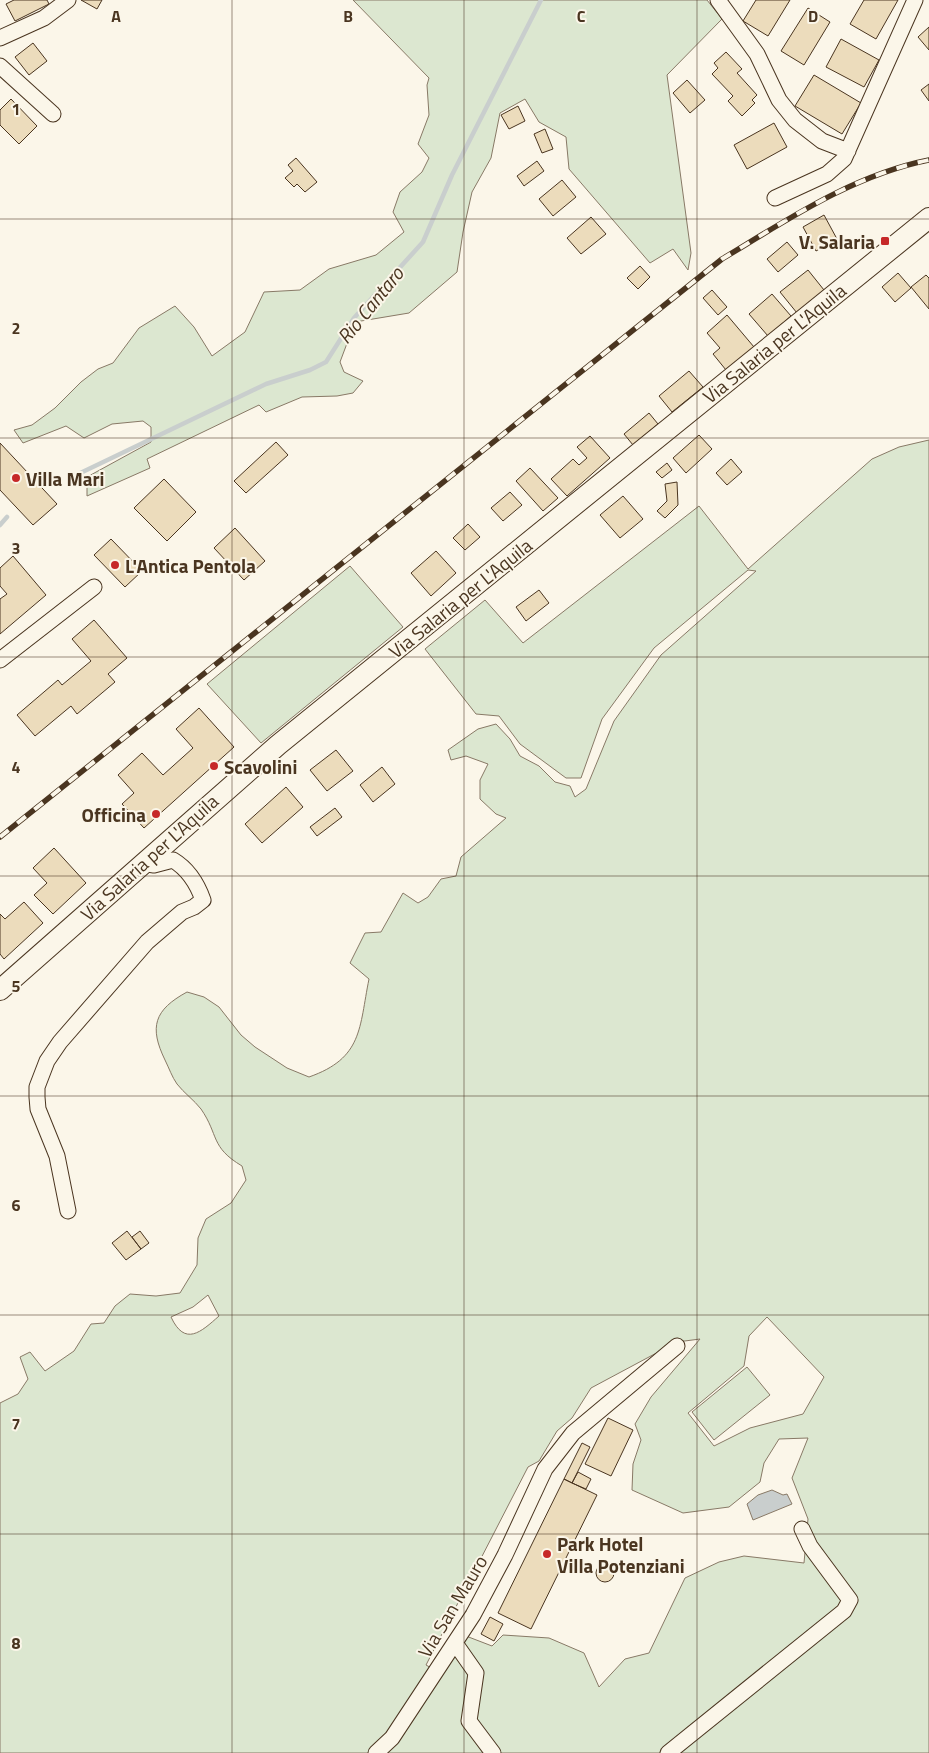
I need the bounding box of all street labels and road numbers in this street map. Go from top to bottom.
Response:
street label: Via Salaria per L'Aquila [696,276,852,410]
street label: Via Salaria per L'Aquila [382,531,538,665]
street label: Via Salaria per L'Aquila [73,787,225,927]
street label: Via San Mauro [410,1549,494,1663]

